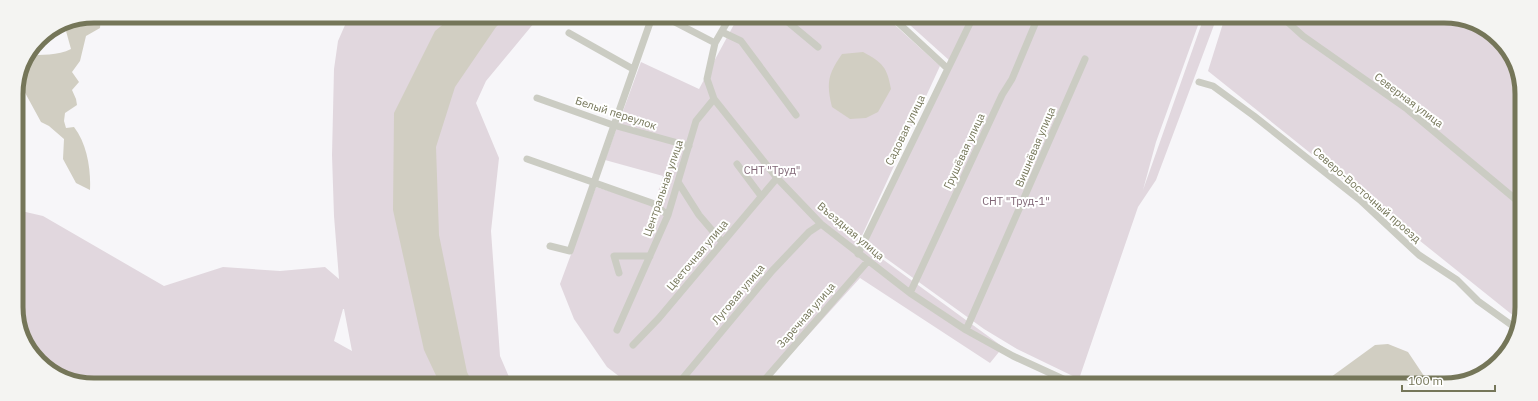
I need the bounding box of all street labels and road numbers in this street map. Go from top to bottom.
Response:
street label: Северная улица [1372,70,1446,131]
street label: Садовая улица [882,92,928,167]
street label: Белый переулок [574,93,658,133]
street label: Вишнёвая улица [1012,105,1058,189]
street label: Грушёвая улица [940,111,988,191]
street label: Центральная улица [640,138,686,238]
street label: Северо-Восточный проезд [1310,144,1424,246]
street label: Въездная улица [815,199,887,263]
street label: Цветочная улица [663,217,731,293]
street label: Луговая улица [709,261,767,327]
street label: Заречная улица [774,279,838,351]

